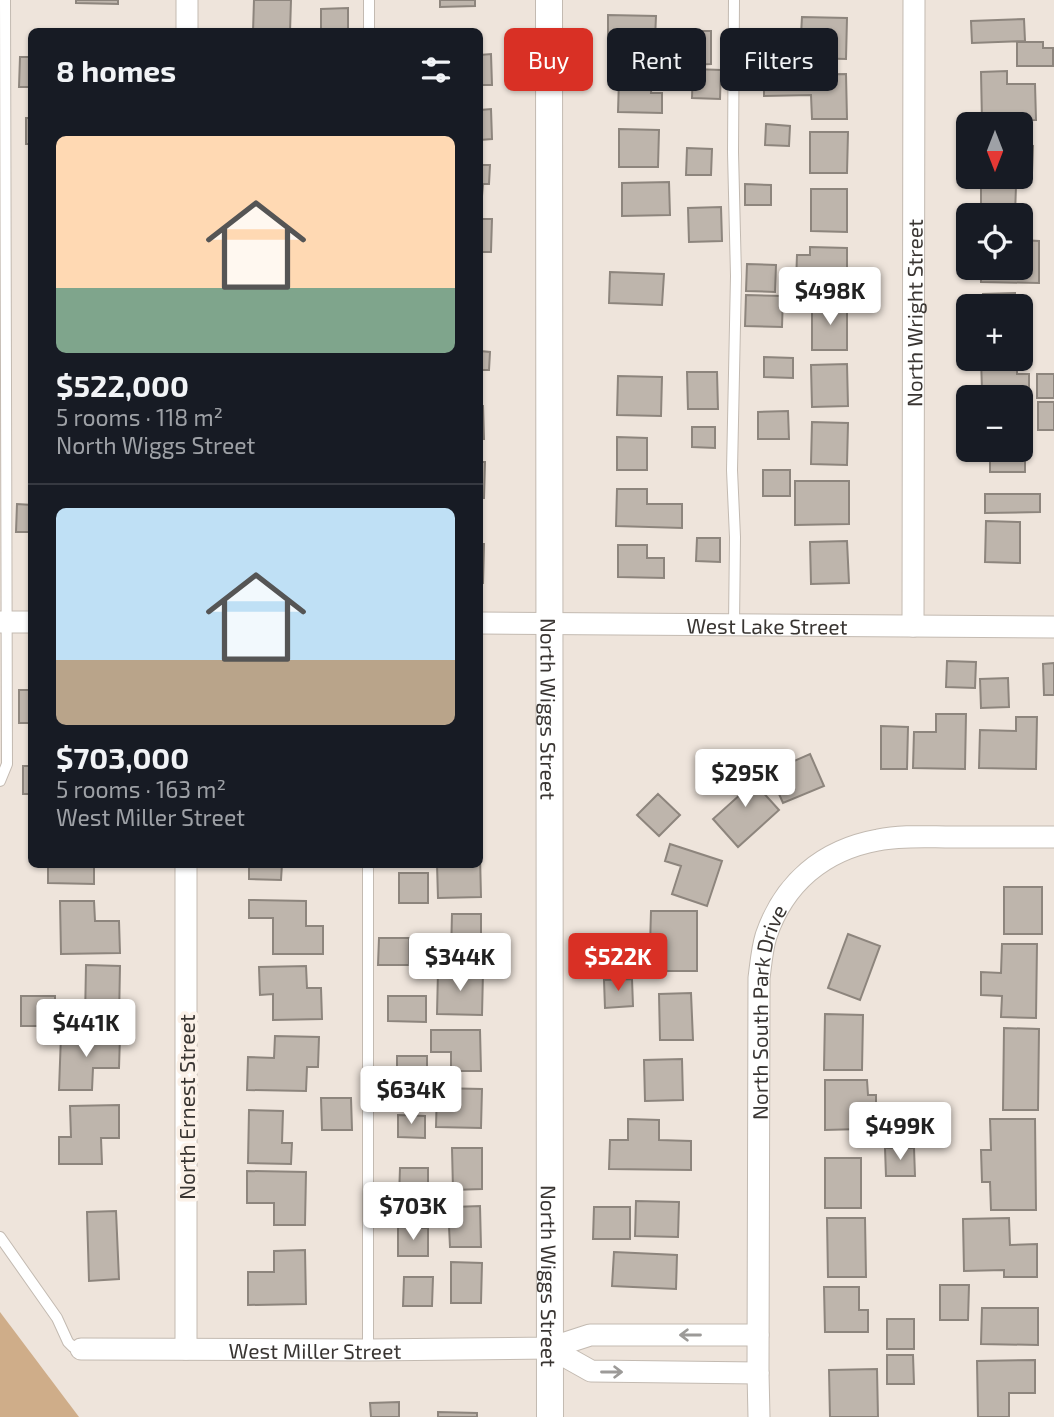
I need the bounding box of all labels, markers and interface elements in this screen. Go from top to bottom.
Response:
chip: Buy [504,28,593,91]
chip: Rent [607,28,706,91]
chip: Filters [720,28,838,91]
icon: filters [417,51,455,89]
text: 8 homes [56,52,176,88]
north arrow [956,112,1032,189]
map controls [956,112,1033,462]
icon: home [193,182,319,308]
button: locate [956,203,1033,280]
street label: North Wright Street [901,219,926,407]
pin: $498K [781,268,879,327]
text: $498K [795,276,865,304]
button: + [956,294,1033,371]
text: $522,000 [56,367,189,403]
button: − [956,385,1033,462]
text: 5 rooms · 118 m² [56,403,223,431]
text: North Wiggs Street [56,431,255,459]
icon: home [193,554,319,680]
street label: West Lake Street [686,612,848,638]
street label: North Wiggs Street [537,618,562,800]
text: $703,000 [56,739,189,775]
pin: $295K [696,750,794,809]
text: $295K [711,758,779,786]
text: 5 rooms · 163 m² [56,775,226,803]
text: West Miller Street [56,803,245,831]
street label: North South Park Drive [746,900,791,1120]
pin: $344K [411,934,509,993]
pin: $522K [569,934,667,993]
text: $344K [425,942,495,970]
text: $522K [584,942,652,970]
pin: $441K [37,1000,135,1059]
text: $441K [52,1008,120,1036]
street label: North Ernest Street [174,1014,199,1200]
pin: $634K [362,1066,460,1126]
text: $634K [376,1075,446,1103]
pin: $499K [851,1102,949,1162]
text: $499K [865,1111,935,1139]
pin: $703K [364,1182,462,1242]
street label: North Wiggs Street [537,1185,562,1367]
text: $703K [379,1191,447,1219]
one-way arrow [678,1328,701,1342]
street label: West Miller Street [229,1337,401,1363]
one-way arrow [600,1365,623,1379]

